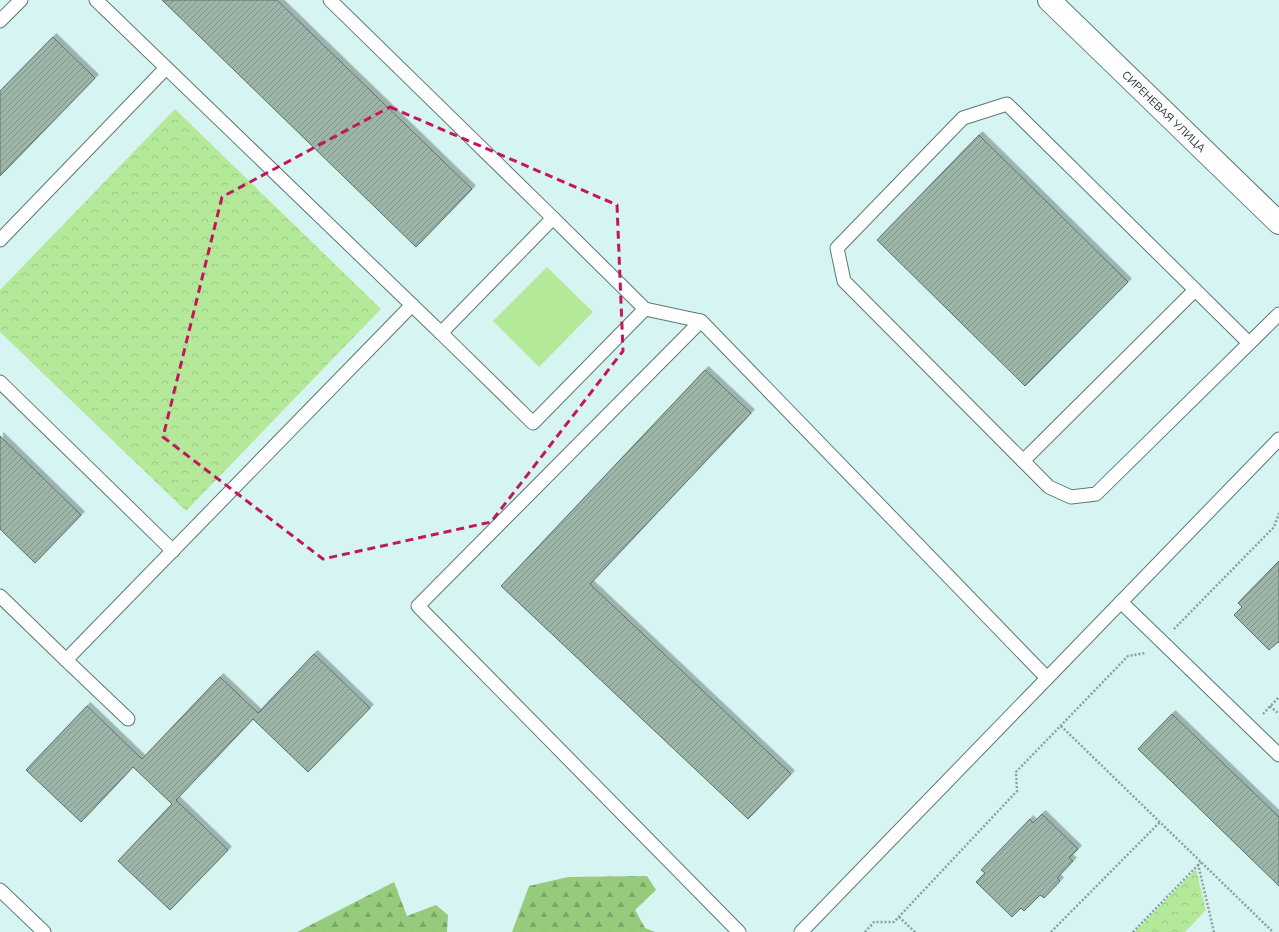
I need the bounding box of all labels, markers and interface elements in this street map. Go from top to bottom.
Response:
street label: СИРЕНЕВАЯ УЛИЦА [1119,68,1209,155]

